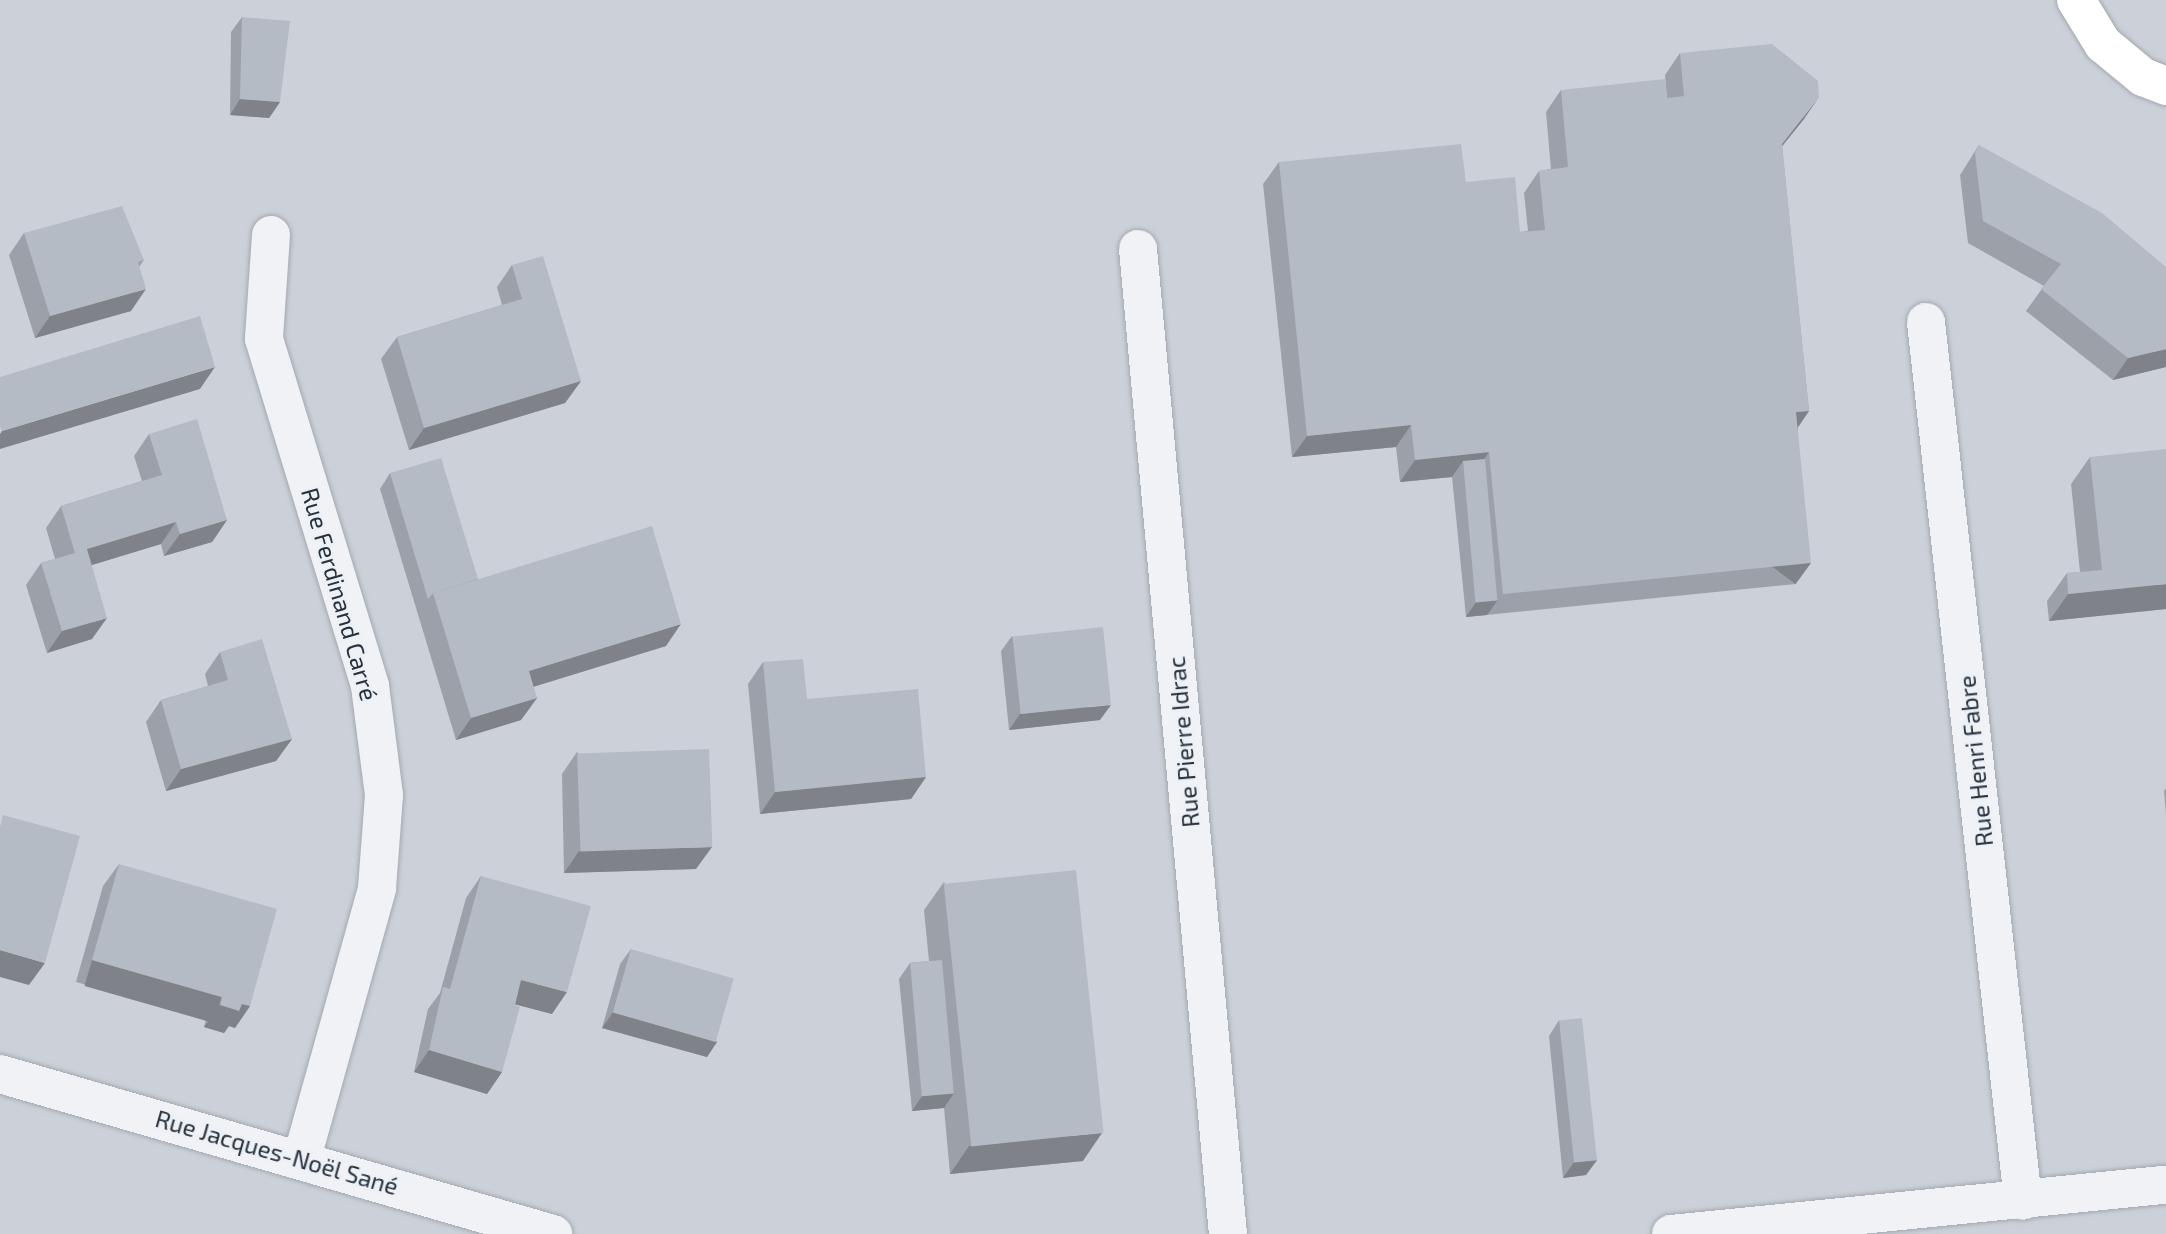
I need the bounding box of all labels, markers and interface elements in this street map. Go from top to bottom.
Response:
street label: Rue Ferdinand Carré [296,484,384,704]
street label: Rue Pierre Idrac [1161,655,1205,829]
street label: Rue Henri Fabre [1952,674,1998,848]
street label: Rue Jacques-Noël Sané [152,1103,402,1201]

